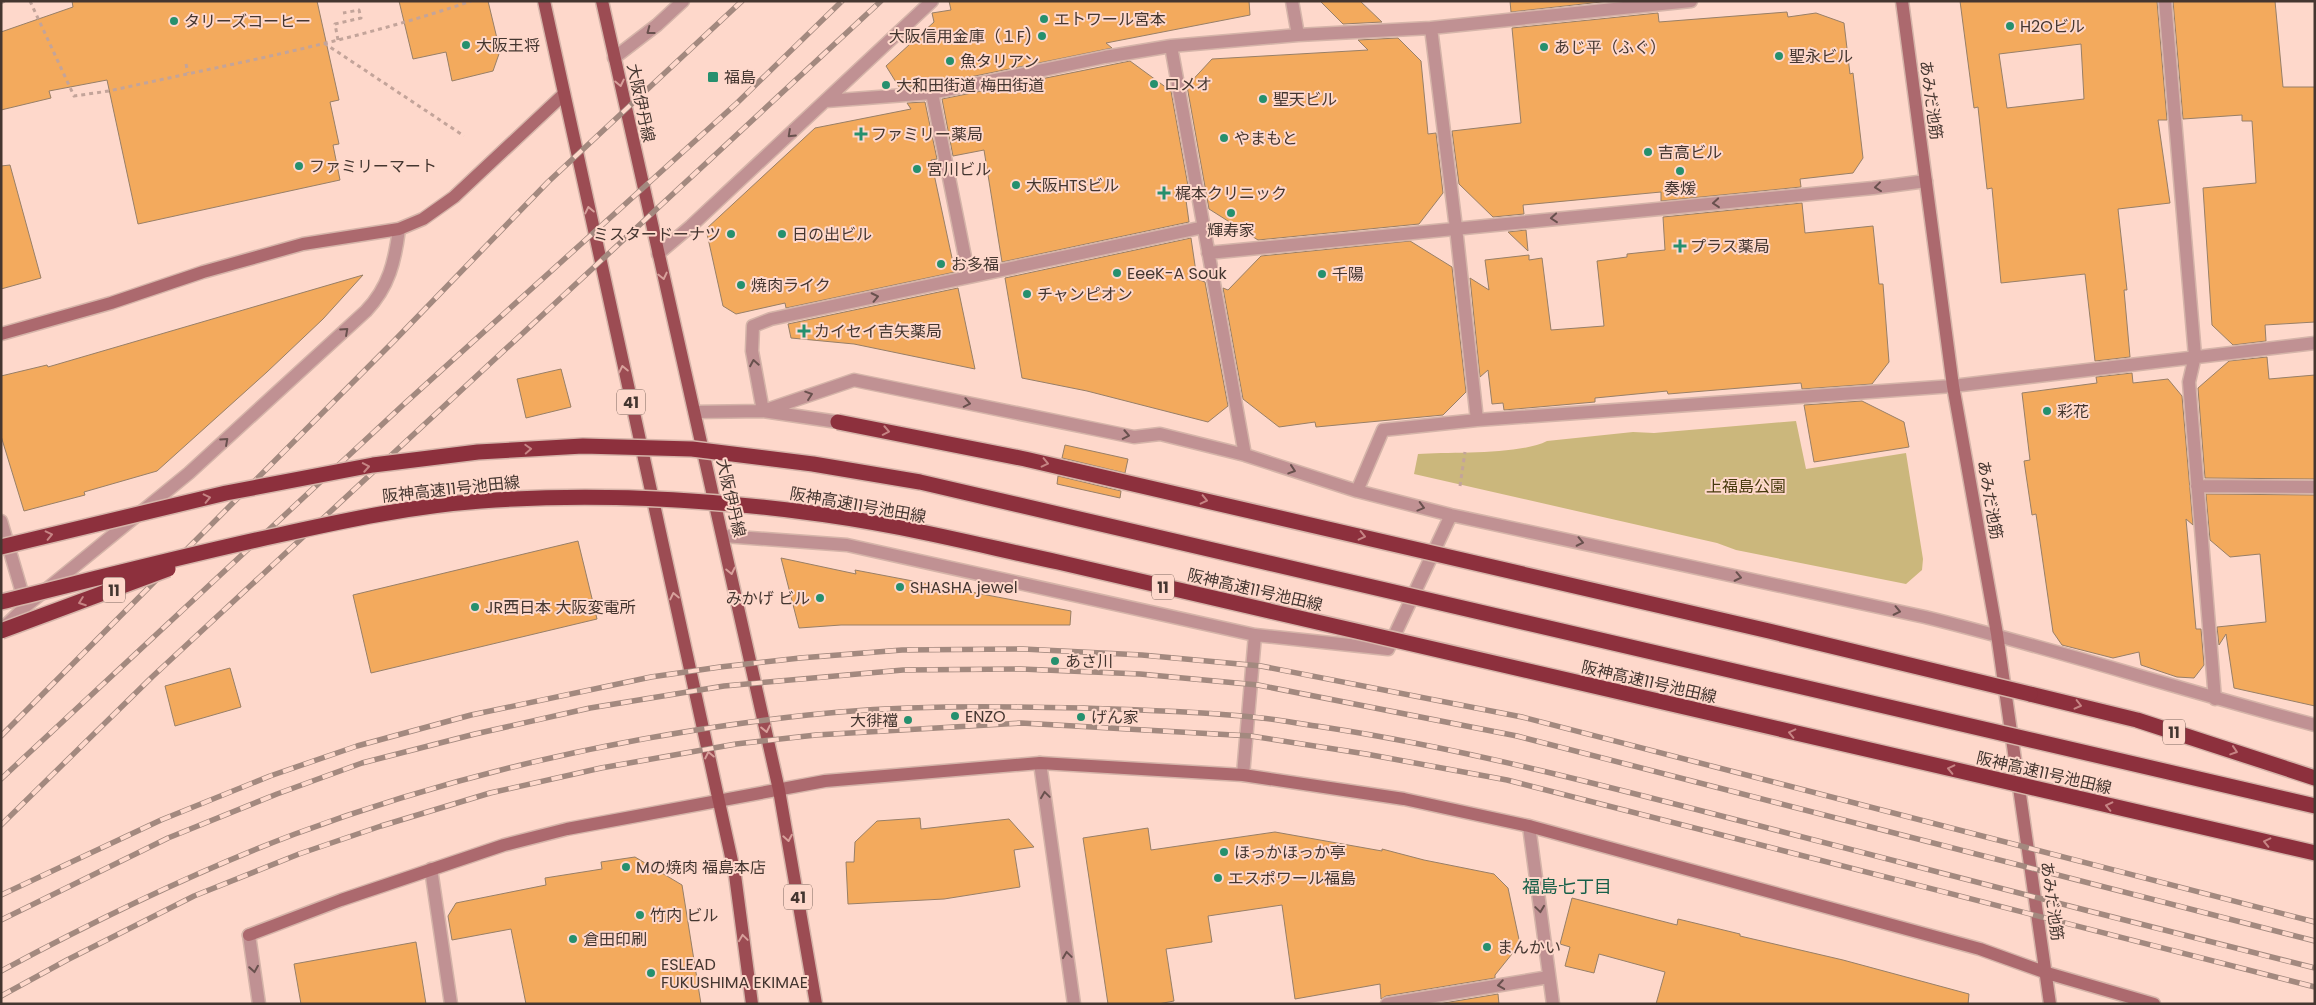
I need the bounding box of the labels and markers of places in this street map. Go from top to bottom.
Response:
place label: エトワール宮本 [1054,8,1166,31]
place label: タリーズコーヒー [184,10,311,33]
marker: エトワール宮本 [1038,13,1050,25]
marker: タリーズコーヒー [168,15,180,27]
place label: H2Oビル [2020,15,2085,38]
marker: H2Oビル [2004,20,2016,32]
place label: 大阪信用金庫（１F) [889,25,1032,48]
marker: 大阪信用金庫（１F) [1036,30,1048,42]
place label: 大阪王将 [476,34,540,57]
place label: あじ平（ふぐ） [1554,36,1666,59]
marker: 大阪王将 [460,39,472,51]
marker: あじ平（ふぐ） [1538,41,1550,53]
place label: 聖永ビル [1789,45,1853,68]
place label: 魚タリアン [960,50,1039,73]
marker: 聖永ビル [1773,50,1785,62]
marker: 魚タリアン [944,55,956,67]
place label: 福島 [724,66,756,89]
marker: 福島 [706,70,720,84]
place label: ロメオ [1164,73,1212,96]
place label: 大和田街道 梅田街道 [896,74,1044,97]
marker: ロメオ [1148,78,1160,90]
marker: 大和田街道 梅田街道 [880,79,892,91]
place label: 聖天ビル [1273,88,1337,111]
marker: 聖天ビル [1257,93,1269,105]
place label: ファミリー薬局 [871,123,983,146]
place label: やまもと [1234,127,1298,150]
marker: ファミリー薬局 [855,128,867,140]
marker: やまもと [1218,132,1230,144]
place label: 吉高ビル [1658,141,1722,164]
marker: 吉高ビル [1642,146,1654,158]
place label: ファミリーマート [309,155,437,178]
place label: 宮川ビル [927,158,991,181]
marker: ファミリーマート [293,160,305,172]
marker: 宮川ビル [911,163,923,175]
marker: 奏煖 [1674,165,1686,177]
place label: 大阪HTSビル [1026,174,1119,197]
place label: 奏煖 [1664,177,1696,200]
marker: 大阪HTSビル [1010,179,1022,191]
place label: 梶本クリニック [1175,182,1287,205]
marker: 梶本クリニック [1157,186,1171,200]
marker: 輝寿家 [1225,207,1237,219]
place label: 輝寿家 [1207,219,1255,242]
place label: ミスタードーナツ [593,223,721,246]
place label: 日の出ビル [792,223,872,246]
marker: ミスタードーナツ [725,228,737,240]
marker: 日の出ビル [776,228,788,240]
place label: プラス薬局 [1690,235,1770,258]
marker: プラス薬局 [1674,240,1686,252]
place label: お多福 [951,253,999,276]
marker: お多福 [935,258,947,270]
place label: EeeK-A Souk [1127,262,1227,285]
place label: 千陽 [1332,263,1364,286]
marker: EeeK-A Souk [1111,267,1123,279]
marker: 千陽 [1316,268,1328,280]
place label: 焼肉ライク [751,274,831,297]
marker: 焼肉ライク [735,279,747,291]
place label: チャンピオン [1037,283,1133,306]
marker: チャンピオン [1021,288,1033,300]
place label: カイセイ吉矢薬局 [814,320,942,343]
marker: カイセイ吉矢薬局 [798,325,810,337]
place label: 彩花 [2057,400,2089,423]
marker: 彩花 [2041,405,2053,417]
place label: SHASHA jewel [910,576,1018,599]
marker: SHASHA jewel [894,581,906,593]
place label: みかげ ビル [726,587,810,610]
marker: みかげ ビル [814,592,826,604]
place label: JR西日本 大阪変電所 [485,596,635,619]
marker: JR西日本 大阪変電所 [469,601,481,613]
place label: あさ川 [1065,650,1113,673]
marker: あさ川 [1049,655,1061,667]
place label: ENZO [965,705,1006,728]
place label: げん家 [1091,706,1139,729]
place label: 大徘襠 [850,709,898,732]
marker: ENZO [949,710,961,722]
marker: げん家 [1075,711,1087,723]
marker: 大徘襠 [902,714,914,726]
place label: ほっかほっか亭 [1234,841,1346,864]
marker: ほっかほっか亭 [1218,846,1230,858]
place label: Mの焼肉 福島本店 [636,856,766,879]
marker: Mの焼肉 福島本店 [620,861,632,873]
place label: エスポワール福島 [1228,867,1356,890]
marker: エスポワール福島 [1212,872,1224,884]
place label: 竹内 ビル [650,904,718,927]
marker: 竹内 ビル [634,909,646,921]
place label: 倉田印刷 [583,928,647,951]
marker: 倉田印刷 [567,933,579,945]
place label: まんかい [1497,936,1561,959]
marker: まんかい [1481,941,1493,953]
place label: ESLEAD FUKUSHIMA EKIMAE [661,953,808,994]
marker: ESLEAD FUKUSHIMA EKIMAE [645,967,657,979]

